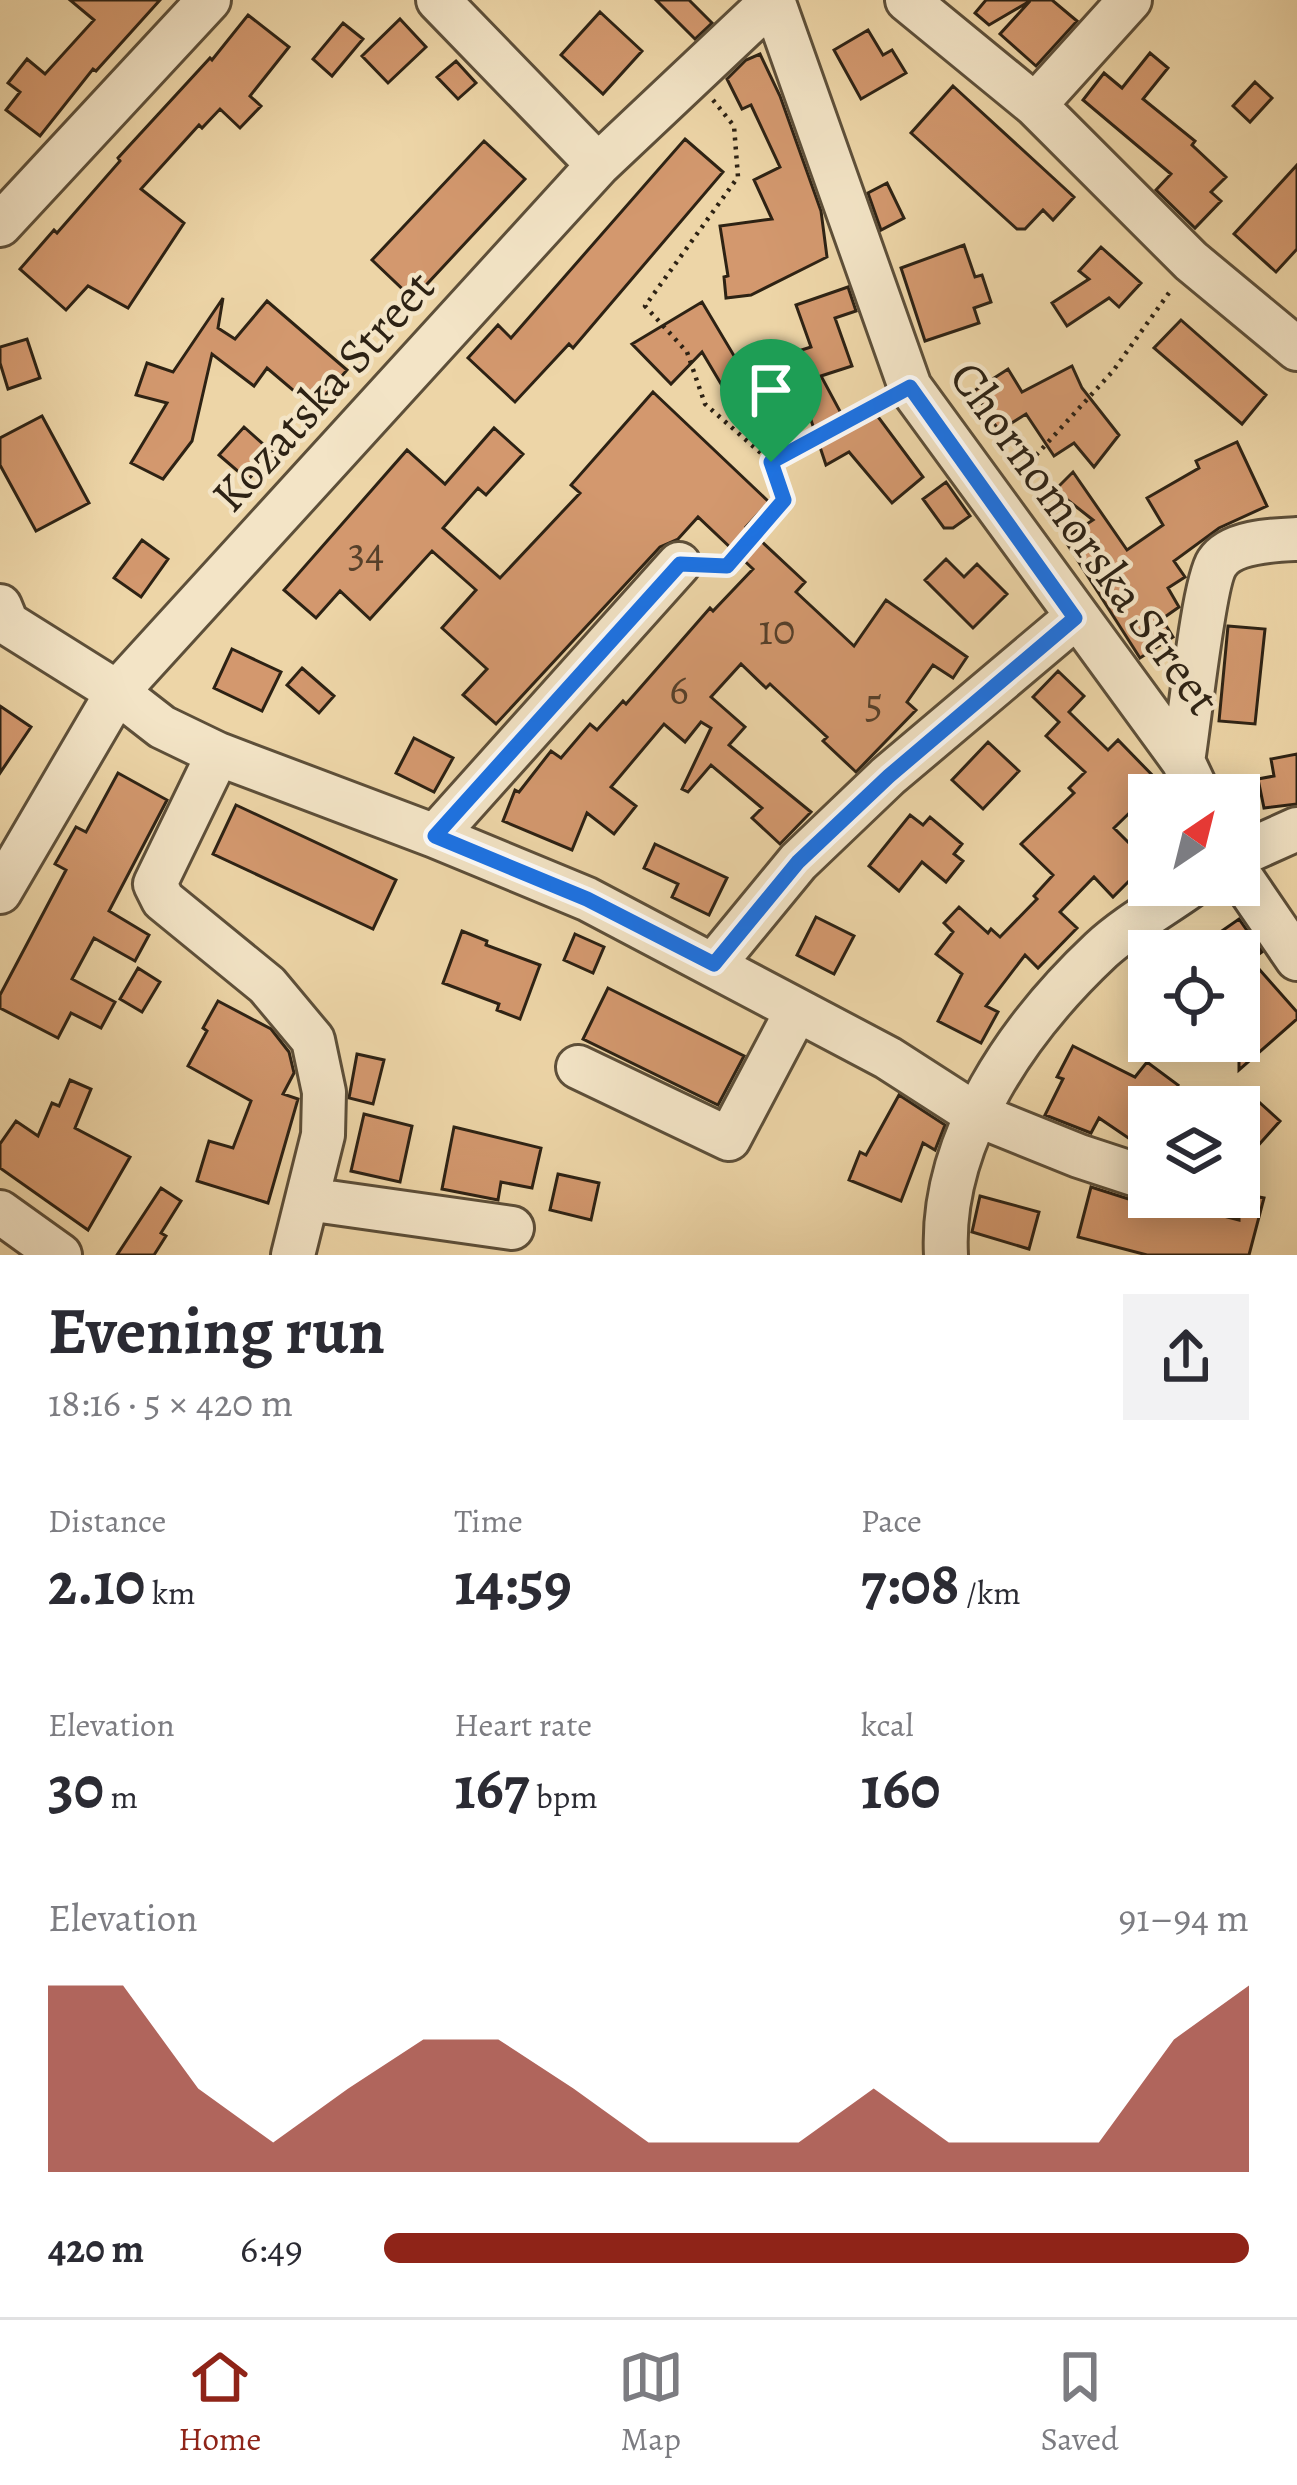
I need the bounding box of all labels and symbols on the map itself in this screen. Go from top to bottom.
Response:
street label: Kozatska Street [196,256,450,526]
pin [720,339,822,462]
street label: Chornomorska Street [934,348,1236,728]
house number: 34 [348,523,384,580]
house number: 10 [759,601,795,658]
house number: 6 [669,661,689,718]
house number: 5 [865,674,883,731]
north arrow [1128,774,1260,906]

